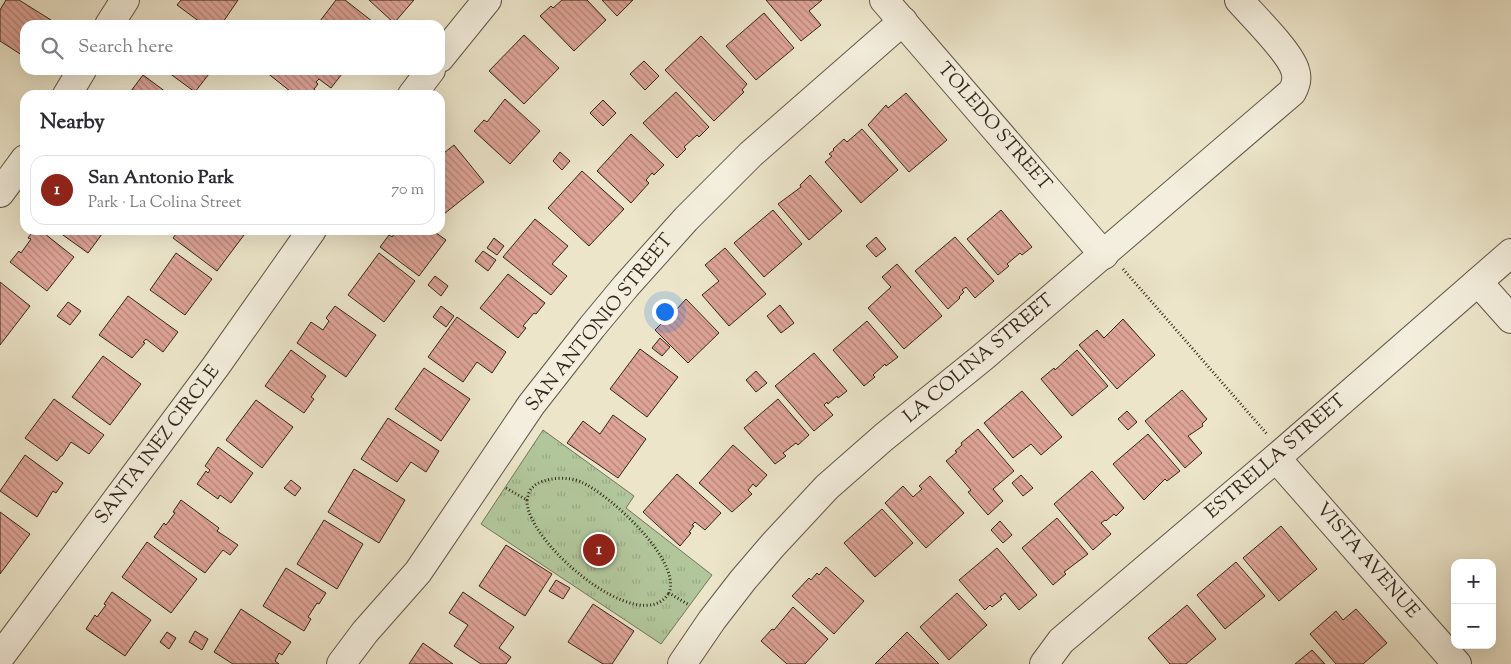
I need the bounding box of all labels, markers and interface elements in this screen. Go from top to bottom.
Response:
search box [20,20,445,75]
icon: search [38,34,66,62]
text: Search here [78,34,173,61]
street label: TOLEDO STREET [931,57,1057,197]
text: Nearby [40,108,105,138]
text: San Antonio Park [88,165,234,192]
text: 1 [54,179,60,202]
text: 70 m [391,179,424,202]
text: Park · La Colina Street [88,192,242,215]
street label: SAN ANTONIO STREET [520,228,680,418]
street label: LA COLINA STREET [898,288,1060,430]
your location [652,299,678,325]
street label: SANTA INEZ CIRCLE [89,359,227,530]
street label: ESTRELLA STREET [1200,388,1352,526]
street label: VISTA AVENUE [1309,497,1425,625]
pin: 1 [583,531,615,569]
map controls [1451,559,1496,649]
button: + [1451,559,1496,604]
button: − [1451,604,1496,649]

